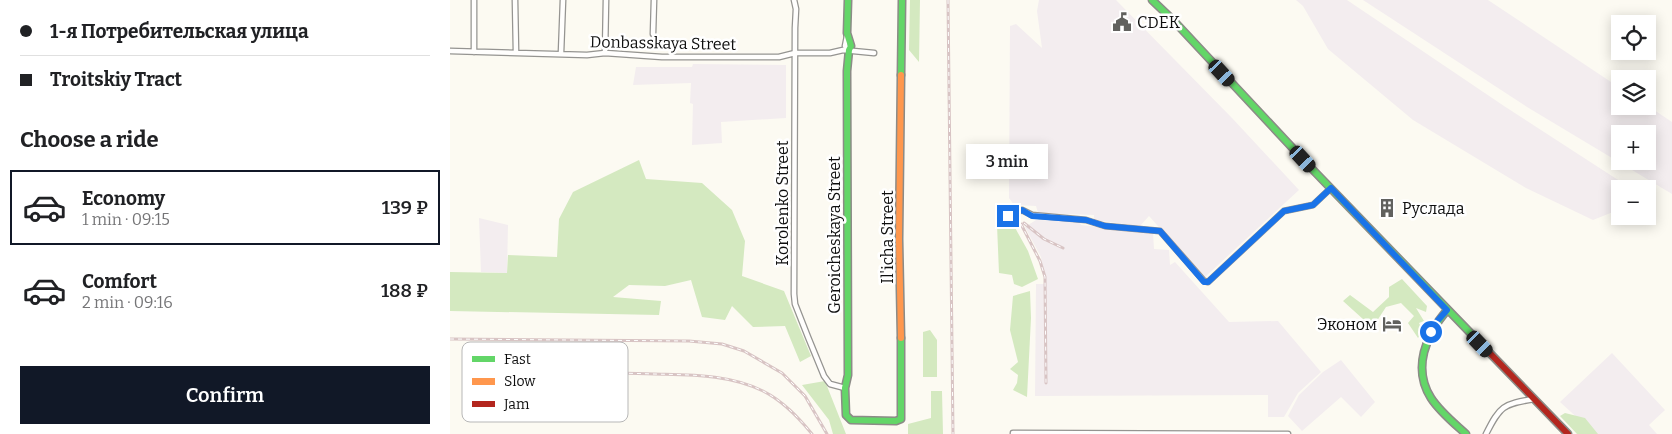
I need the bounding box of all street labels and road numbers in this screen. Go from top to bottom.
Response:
street label: Donbasskaya Street [590,32,736,54]
street label: Korolenko Street [773,140,792,266]
street label: Geroicheskaya Street [825,156,844,314]
street label: Il'icha Street [878,190,897,284]

